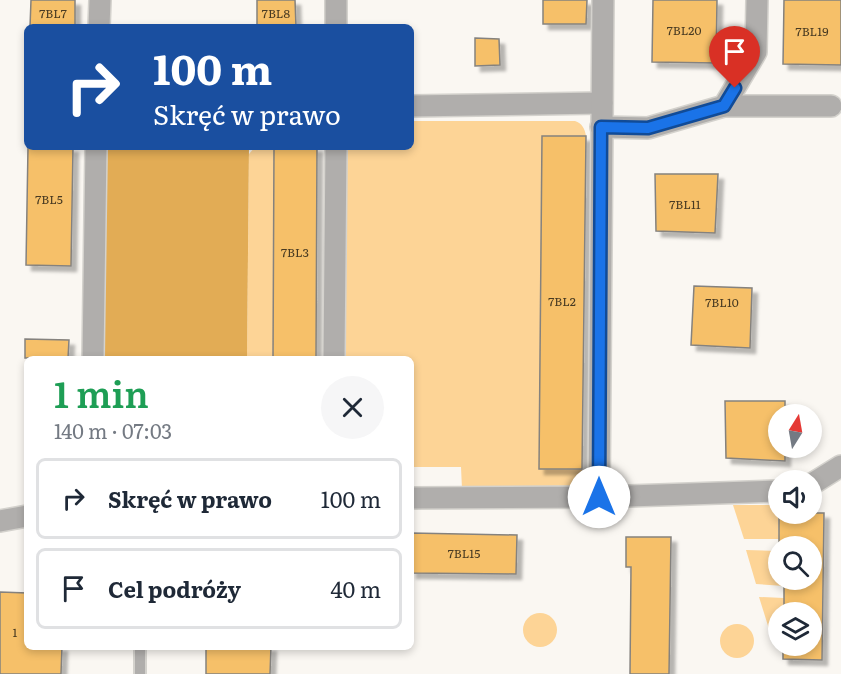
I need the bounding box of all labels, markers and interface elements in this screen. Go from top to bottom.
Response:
house number: 7BL7 [39,4,67,22]
house number: 7BL8 [262,4,291,22]
house number: 7BL20 [667,21,701,39]
house number: 7BL19 [796,22,828,40]
pin [709,26,760,88]
icon: arrive [718,35,751,68]
text: 100 m [153,36,272,98]
icon: right [54,48,132,126]
text: Skręć w prawo [153,93,341,133]
house number: 7BL5 [35,190,63,208]
house number: 7BL11 [669,195,701,213]
house number: 7BL3 [281,243,309,261]
house number: 7BL2 [548,292,576,310]
house number: 7BL10 [705,293,739,311]
text: 1 min [54,366,149,419]
button: close [321,376,384,439]
north arrow [768,404,822,458]
map controls [768,404,822,656]
text: 140 m · 07:03 [54,415,172,445]
position arrow [567,465,631,529]
button: sound [768,470,822,524]
icon: right [57,482,90,515]
text: Skręć w prawo [108,482,272,515]
text: 100 m [321,482,381,515]
button: search [768,536,822,590]
house number: 7BL15 [448,544,480,562]
icon: arrive [57,572,90,605]
text: Cel podróży [108,572,241,605]
text: 40 m [330,572,381,605]
button: layers [768,602,822,656]
house number: 1 [13,623,18,641]

